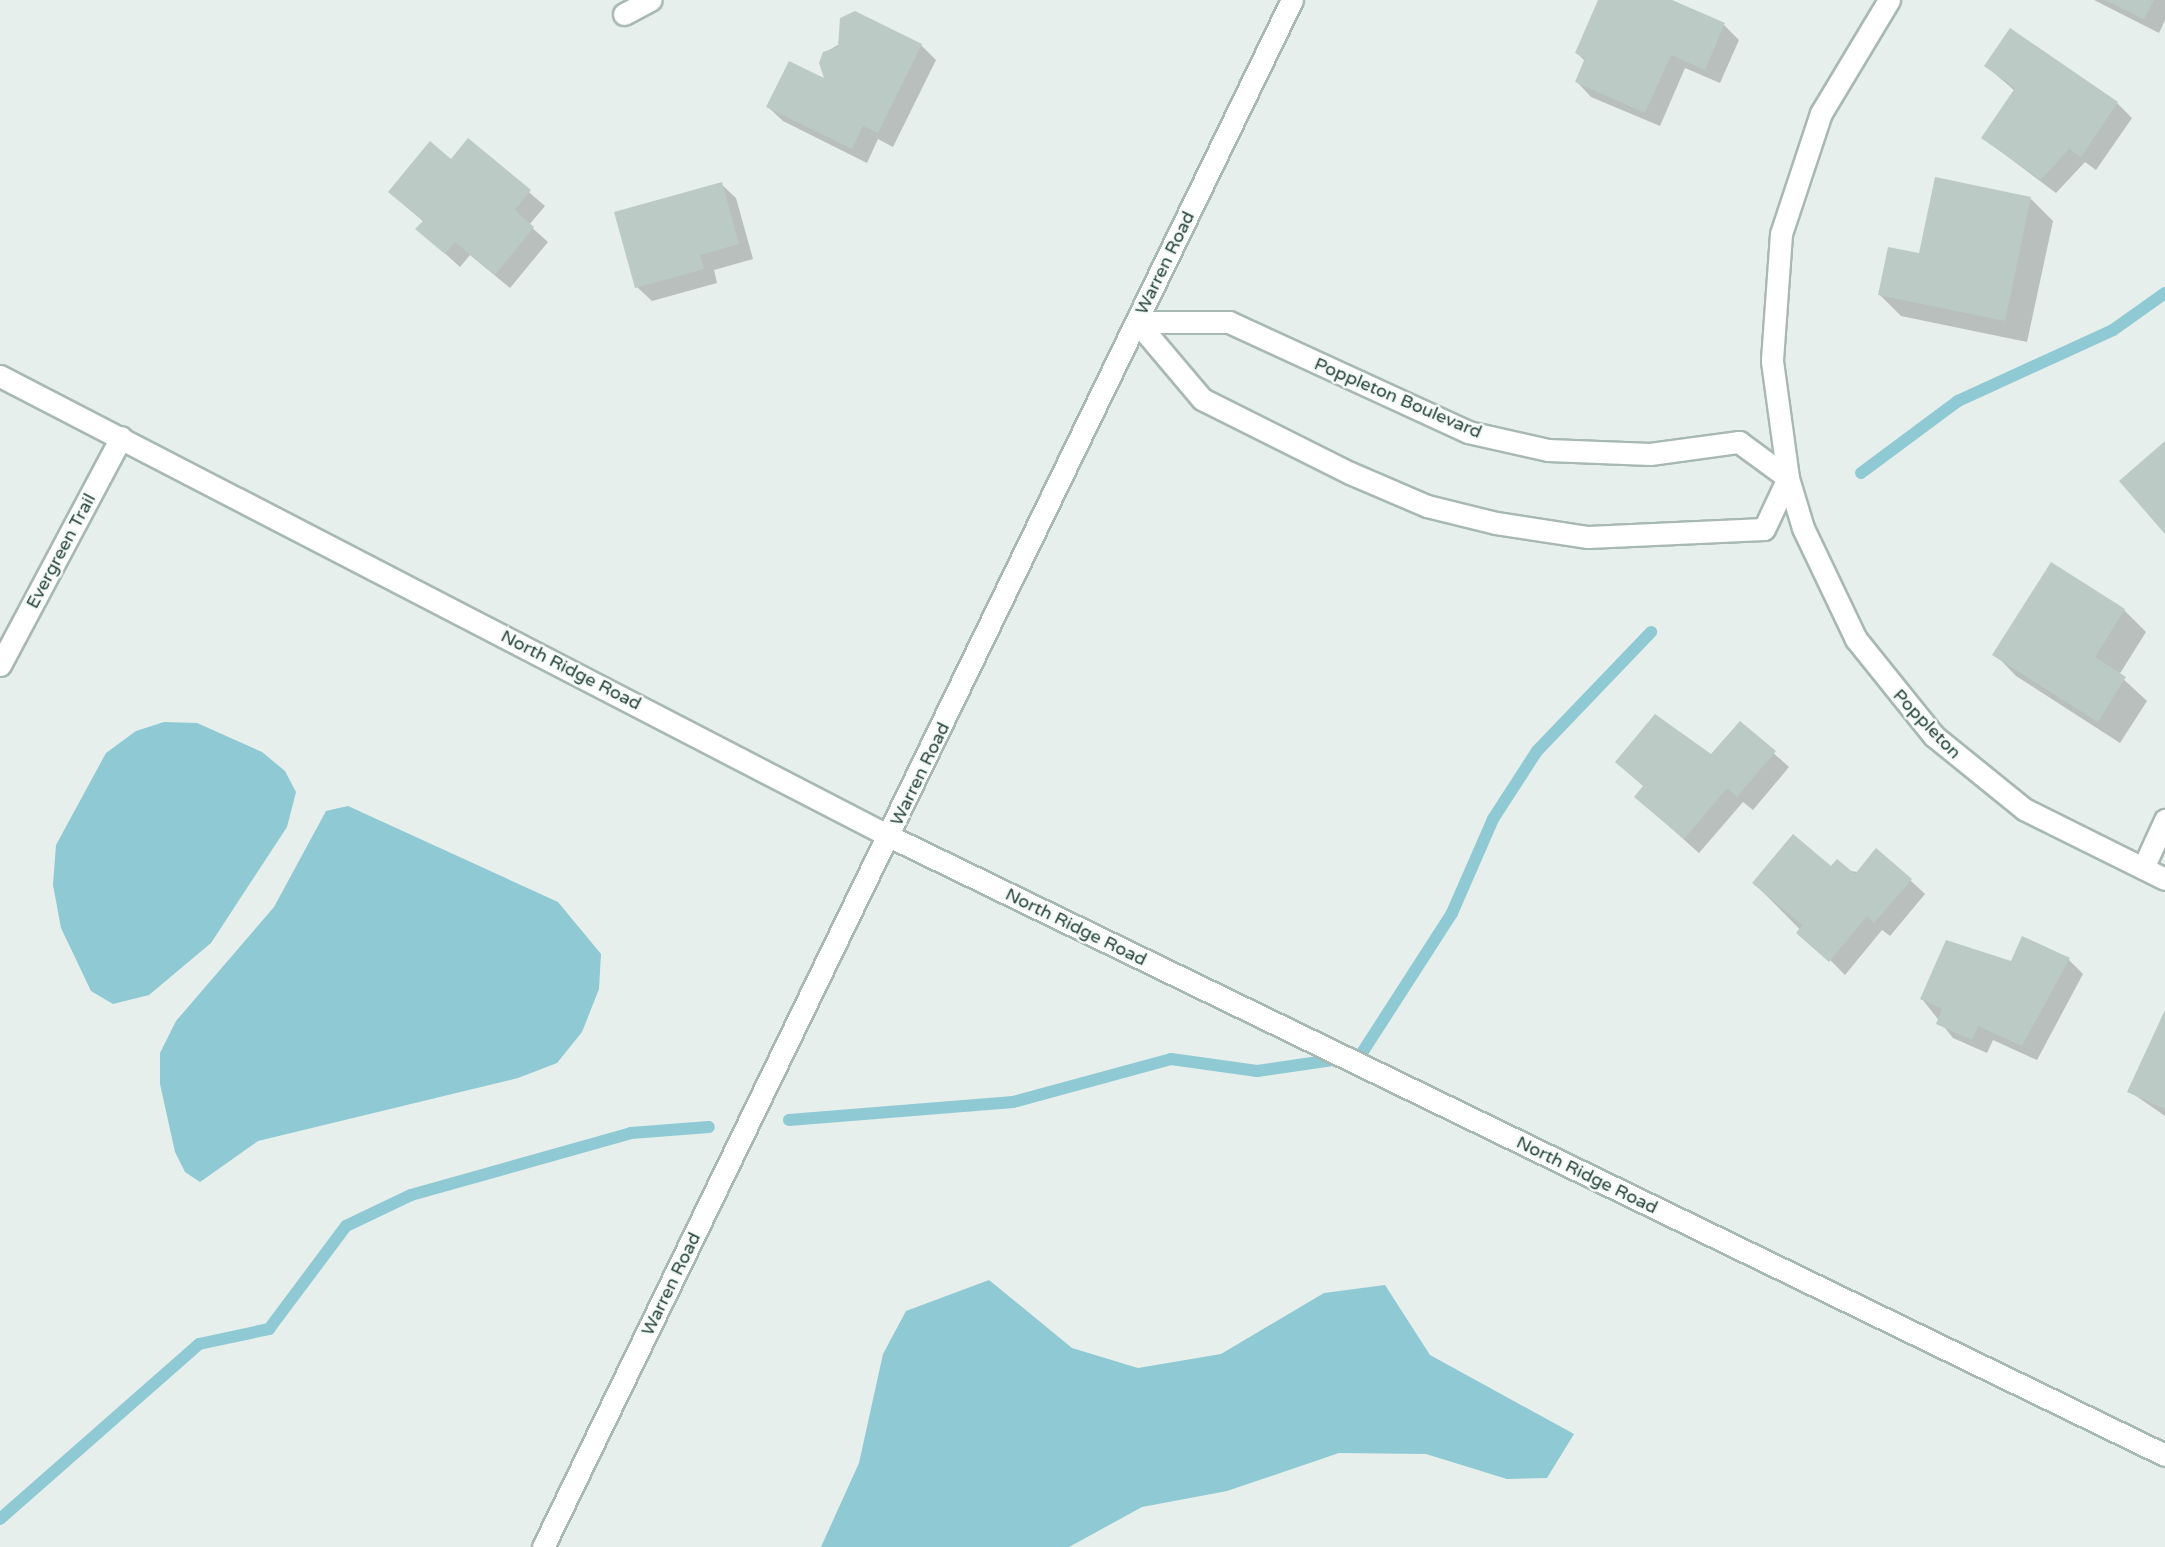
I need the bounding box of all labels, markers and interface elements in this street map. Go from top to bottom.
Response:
street label: Warren Road [1131,208,1199,318]
street label: Poppleton Boulevard [1311,353,1485,443]
street label: Evergreen Trail [22,490,100,612]
street label: North Ridge Road [497,625,645,715]
street label: Poppleton [1888,685,1966,763]
street label: Warren Road [886,719,954,829]
street label: North Ridge Road [1002,883,1150,971]
street label: North Ridge Road [1513,1131,1661,1219]
street label: Warren Road [637,1229,705,1339]

